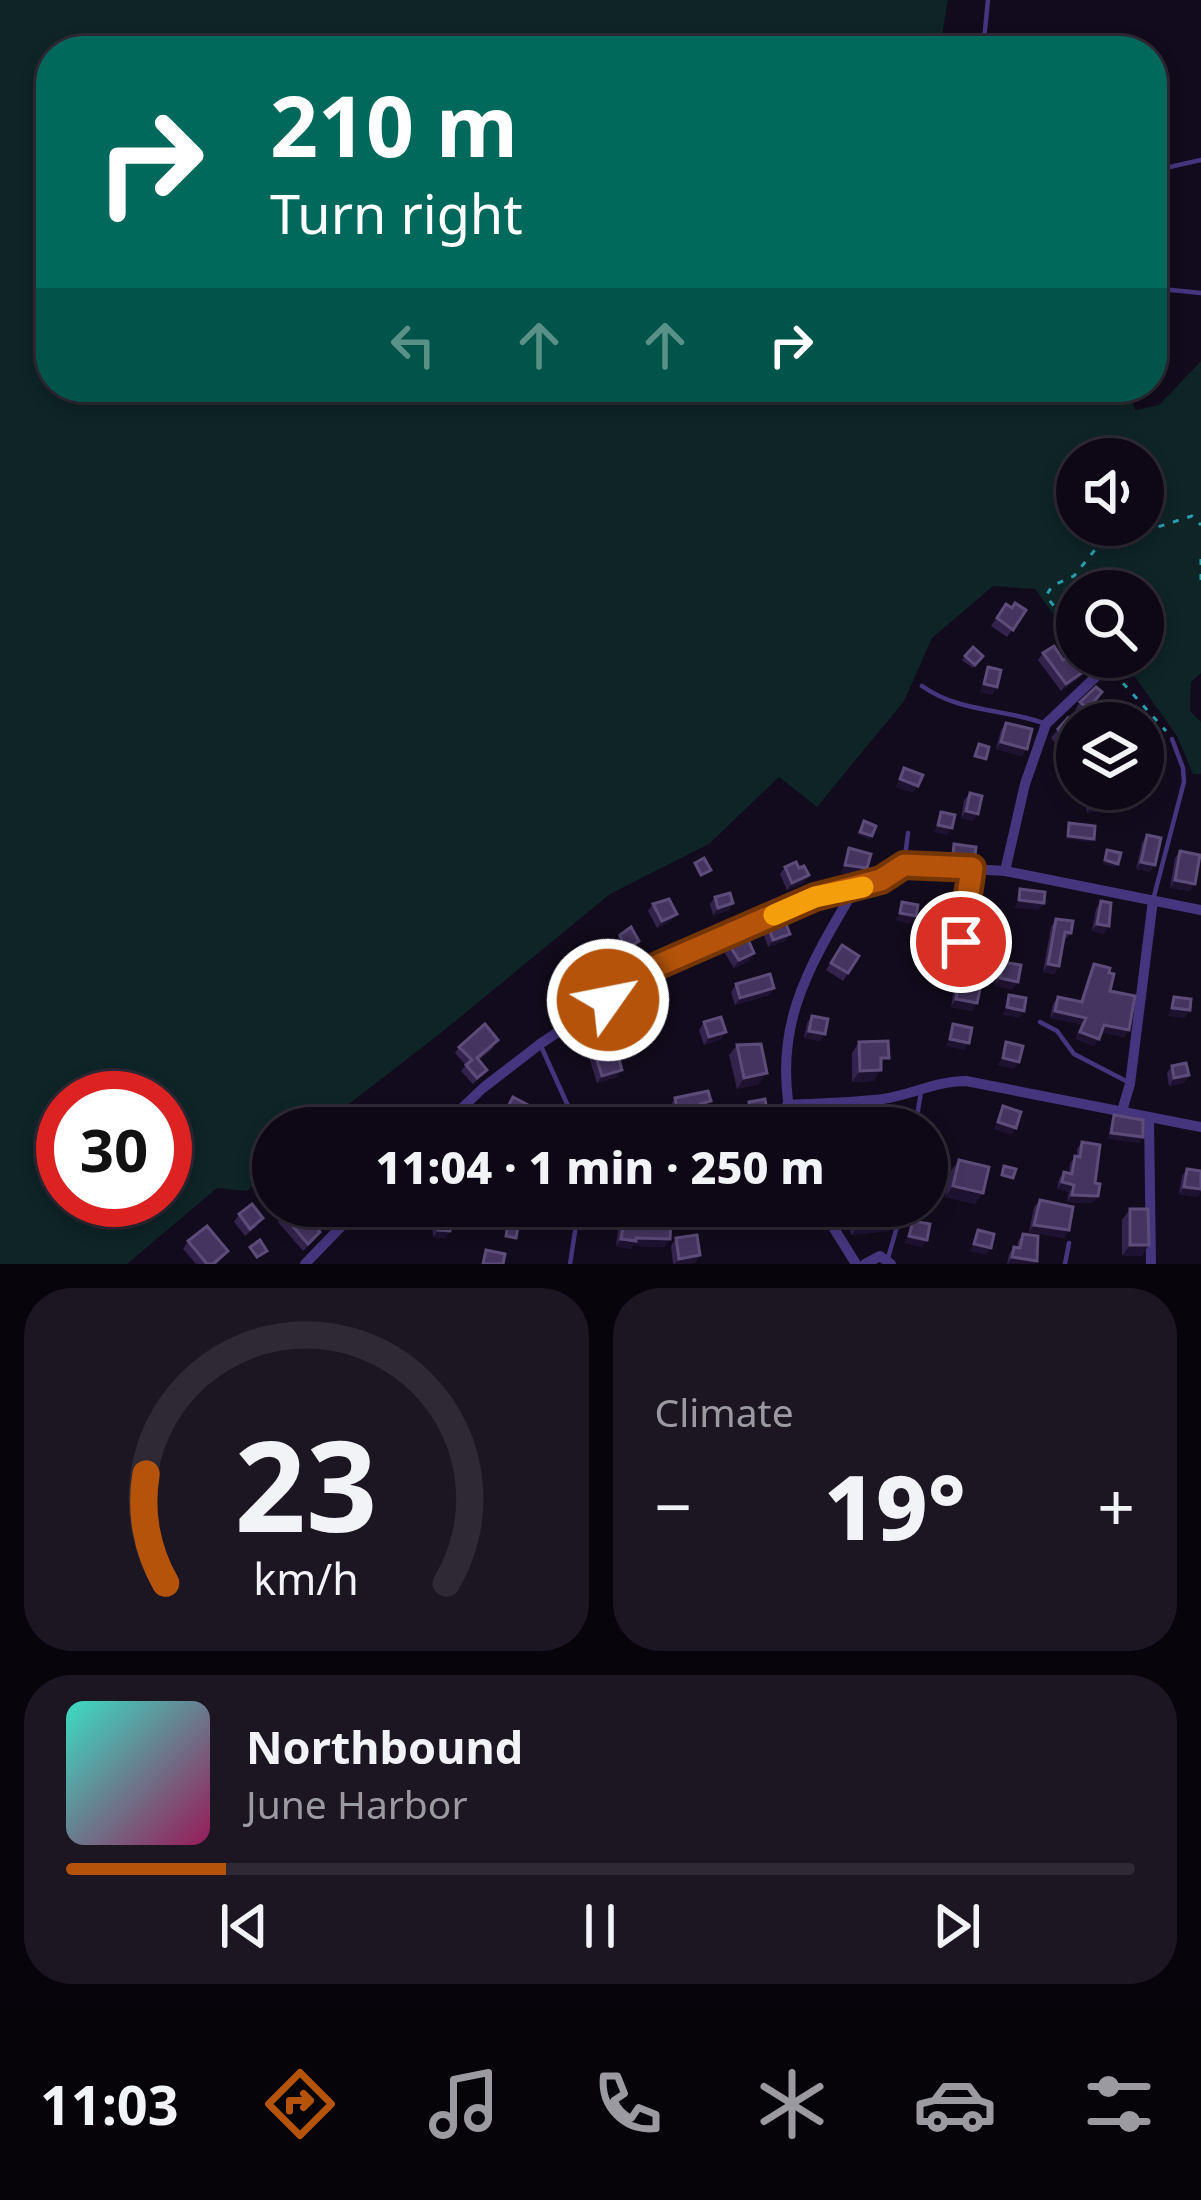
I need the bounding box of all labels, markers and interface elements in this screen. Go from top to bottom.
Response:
text: 210 m [270,67,518,182]
icon: right [72,84,228,240]
text: Turn right [270,176,523,250]
icon: left [380,312,446,378]
icon: ahead [506,312,572,378]
icon: ahead [632,312,698,378]
icon: right [758,312,824,378]
map controls [1056,438,1164,810]
button: sound [1056,438,1164,546]
button: search [1056,570,1164,678]
button: layers [1056,702,1164,810]
pin [910,891,1012,993]
icon: arrive [928,909,994,975]
position arrow [545,937,671,1063]
speed limit sign: 30 [36,1071,192,1227]
text: 11:04 · 1 min · 250 m [375,1136,825,1197]
text: Climate [655,1385,794,1438]
text: 23 [235,1399,378,1569]
text: 19° [824,1444,966,1566]
text: − [655,1460,692,1550]
text: + [1097,1460,1135,1550]
text: km/h [254,1548,359,1607]
text: Northbound [246,1716,523,1777]
text: June Harbor [246,1777,468,1830]
icon: previous [211,1893,277,1959]
icon: pause [567,1893,633,1959]
icon: next [924,1893,990,1959]
icon: directions [258,2062,342,2146]
icon: music [422,2062,506,2146]
icon: phone [586,2062,670,2146]
icon: climate [750,2062,834,2146]
icon: car [913,2062,997,2146]
icon: filters [1077,2062,1161,2146]
text: 11:03 [40,2067,179,2141]

